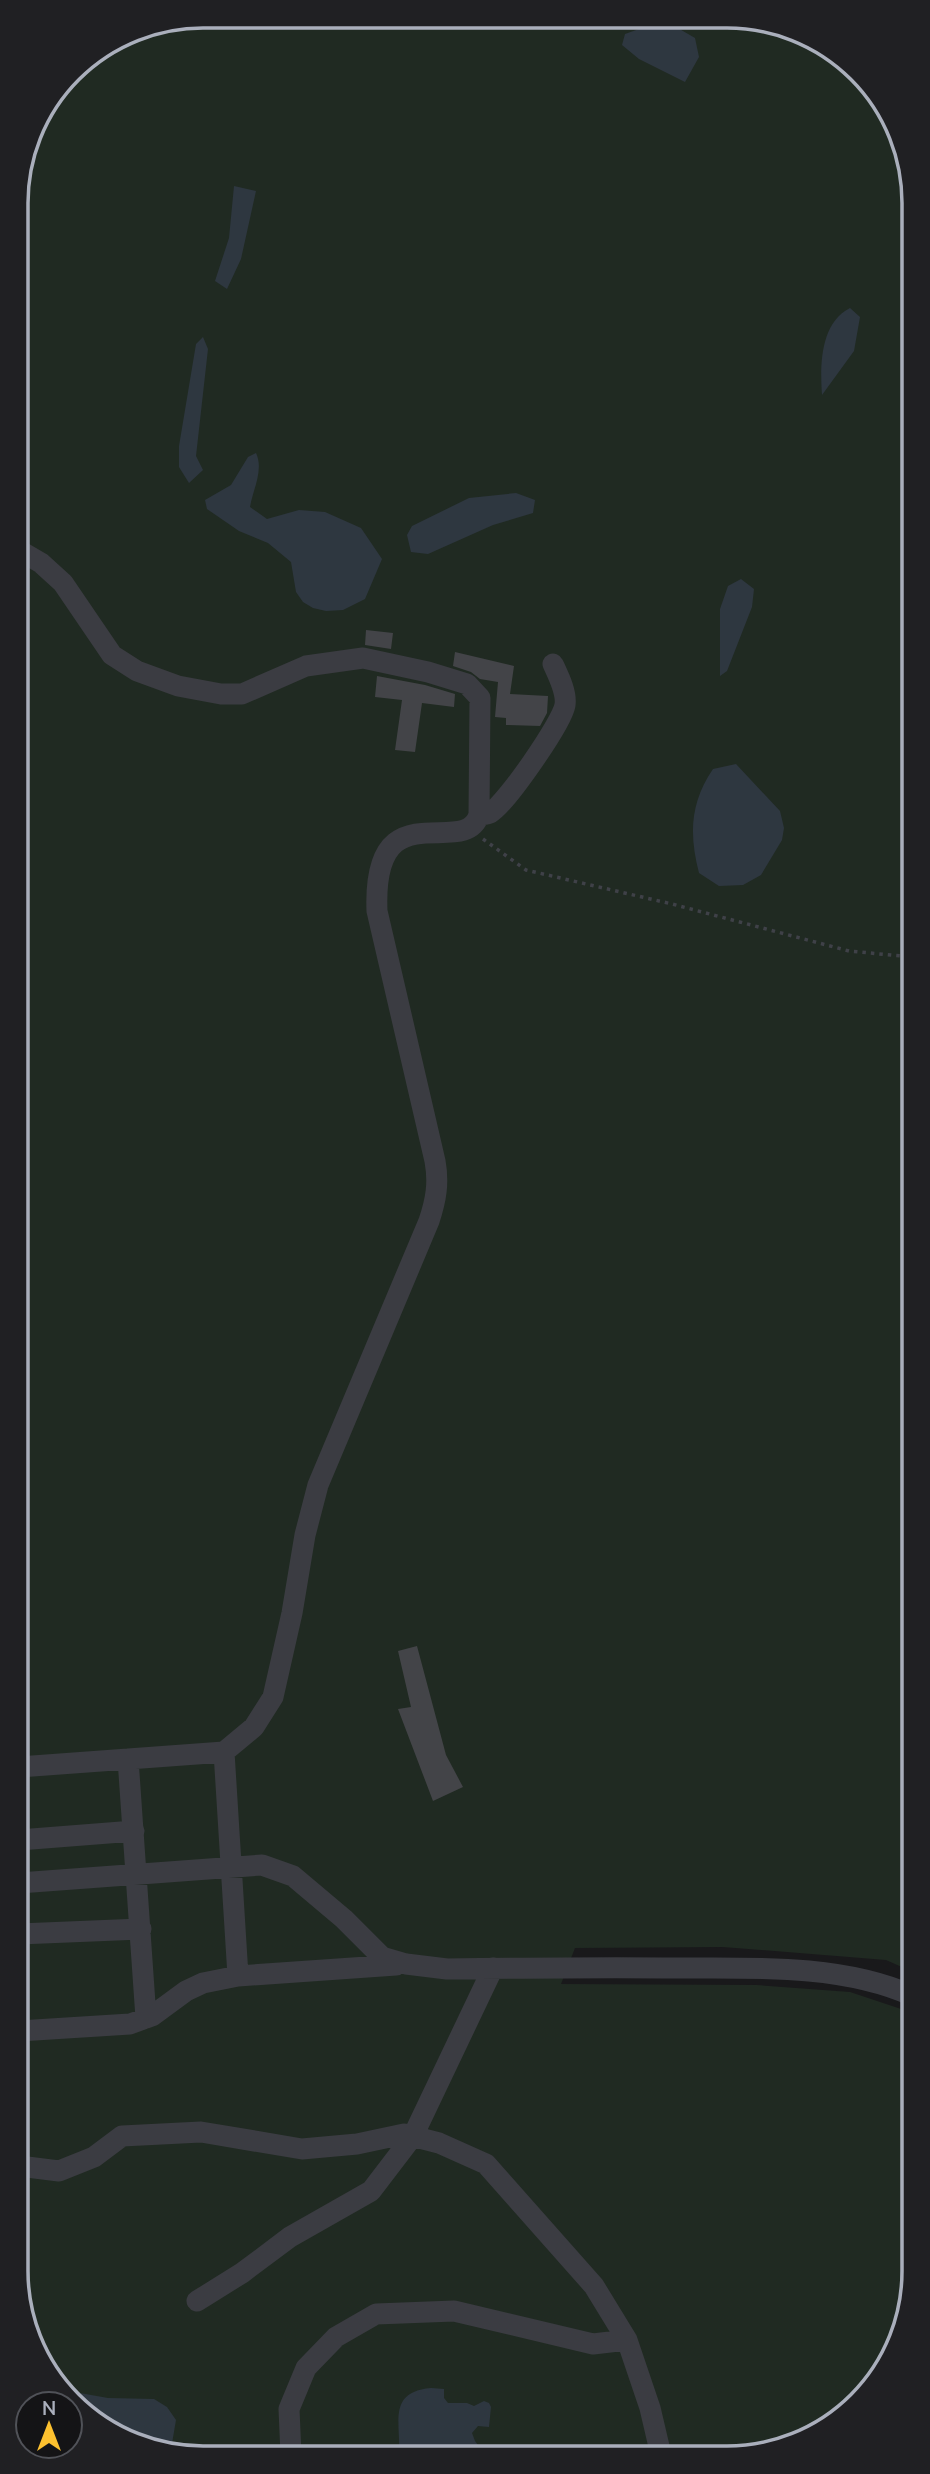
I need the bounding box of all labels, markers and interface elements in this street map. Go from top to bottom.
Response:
north arrow [14,2390,84,2460]
text: N [42,2396,56,2422]

